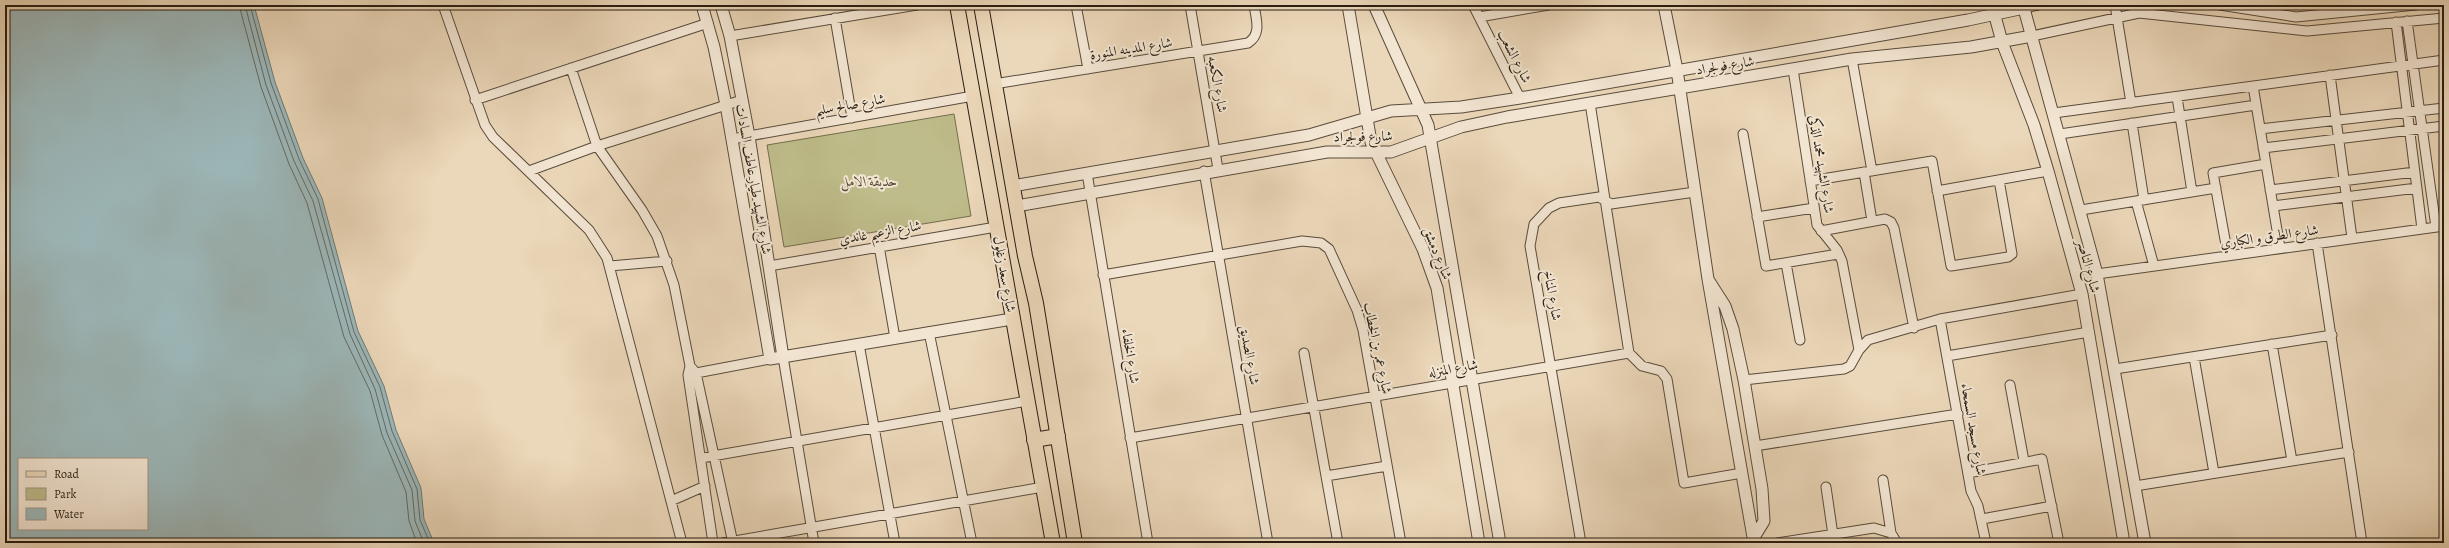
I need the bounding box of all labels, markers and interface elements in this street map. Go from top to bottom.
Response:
street label: شارع الشعب [1491,26,1536,87]
street label: شارع المدينه المنورة [1088,33,1174,66]
street label: شارع فولجراد [1694,51,1756,81]
street label: شارع الكعبه [1201,54,1232,114]
street label: شارع صالح سليم [813,89,888,124]
street label: شارع الشهيد طيار عاطف السادات [729,102,776,256]
street label: شارع الشهيد محمد الذكى [1802,113,1839,215]
street label: شارع فولجراد [1333,126,1393,149]
park label: حديقة الامل [840,172,898,192]
street label: شارع الزعيم غاندي [838,216,923,253]
street label: شارع الطرق و الكباري [2219,220,2320,255]
street label: شارع دمشق [1417,224,1457,283]
street label: شارع سعد زغلول [986,235,1021,314]
street label: شارع الناصر [2070,235,2105,295]
street label: شارع المناخ [1536,268,1566,322]
street label: شارع عمر بن الخطاب [1357,300,1397,396]
street label: شارع الصديق [1233,324,1264,387]
street label: شارع الخلفاء [1115,327,1144,385]
street label: شارع المنزله [1427,355,1480,384]
street label: شارع مسجد السمحاء [1954,382,1991,477]
legend [18,458,148,530]
text: Road [54,466,80,482]
text: Park [54,486,77,502]
text: Water [53,506,84,522]

